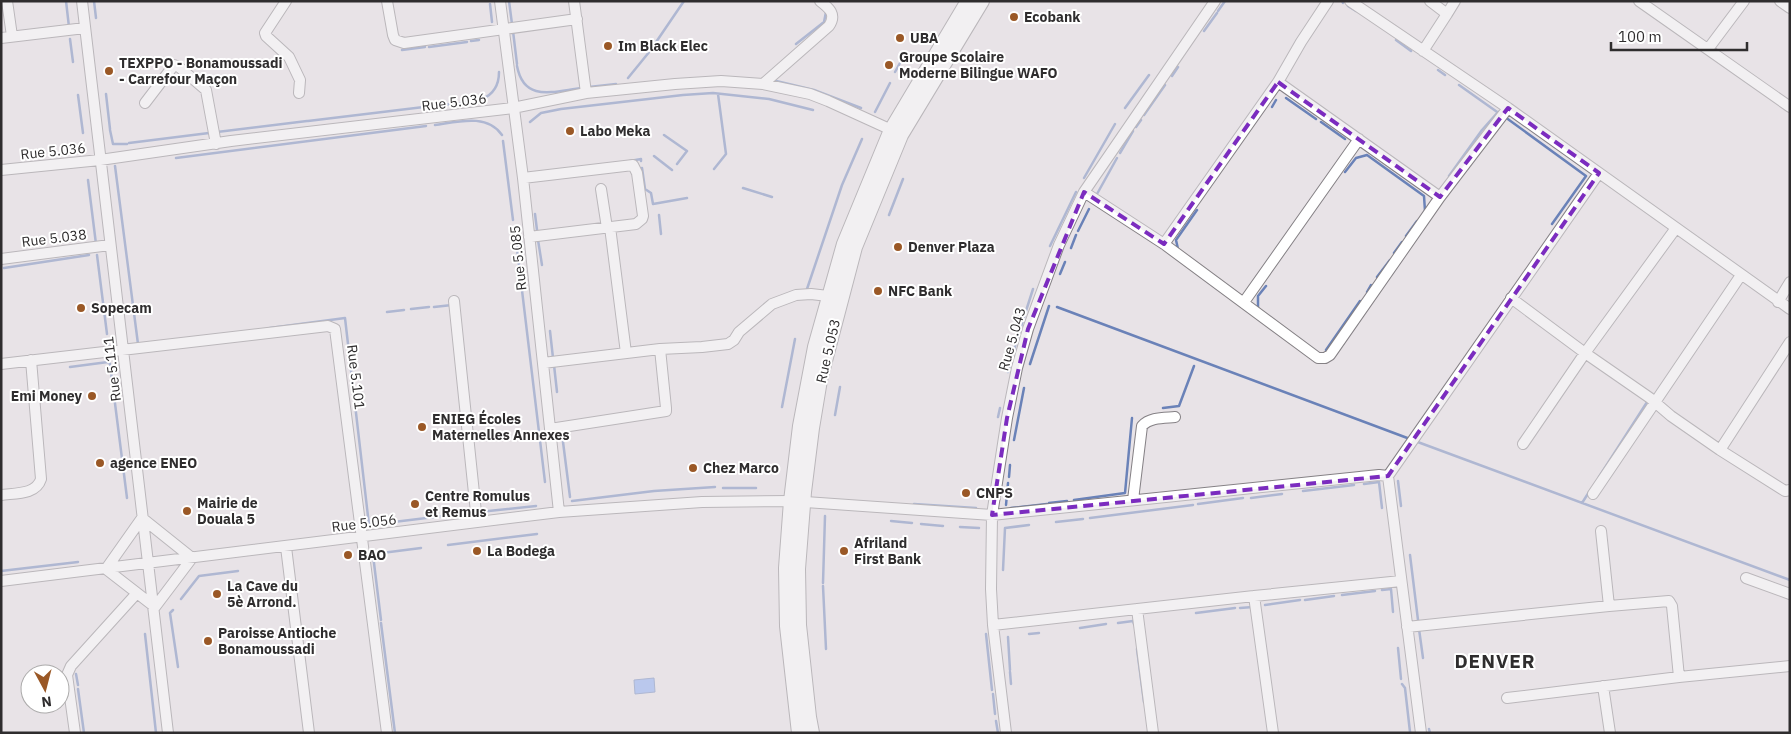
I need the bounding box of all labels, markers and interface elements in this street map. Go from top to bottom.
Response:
place label: Ecobank [1024,8,1081,26]
marker: Ecobank [1008,11,1020,23]
scale bar [1611,20,1747,52]
text: 100 m [1618,27,1662,46]
place label: UBA [910,29,939,47]
marker: UBA [894,32,906,44]
place label: Im Black Elec [618,37,708,55]
marker: Im Black Elec [602,40,614,52]
place label: Groupe Scolaire Moderne Bilingue WAFO [899,48,1058,82]
place label: TEXPPO - Bonamoussadi - Carrefour Maçon [119,54,283,88]
marker: Groupe Scolaire Moderne Bilingue WAFO [883,59,895,71]
marker: TEXPPO - Bonamoussadi - Carrefour Maçon [103,65,115,77]
street label: Rue 5.036 [420,89,488,115]
place label: Labo Meka [580,122,651,140]
marker: Labo Meka [564,125,576,137]
street label: Rue 5.036 [20,139,86,163]
street label: Rue 5.038 [20,225,88,251]
street label: Rue 5.085 [506,225,530,291]
place label: Denver Plaza [908,238,995,256]
marker: Denver Plaza [892,241,904,253]
place label: NFC Bank [888,282,953,300]
marker: NFC Bank [872,285,884,297]
place label: Sopecam [91,299,152,317]
marker: Sopecam [75,302,87,314]
street label: Rue 5.043 [994,305,1030,373]
street label: Rue 5.053 [812,317,844,385]
street label: Rue 5.111 [99,335,125,403]
street label: Rue 5.101 [343,343,369,411]
place label: Emi Money [11,387,83,405]
marker: Emi Money [86,390,98,402]
place label: ENIEG Écoles Maternelles Annexes [432,409,569,444]
marker: ENIEG Écoles Maternelles Annexes [416,421,428,433]
place label: agence ENEO [110,454,197,472]
marker: agence ENEO [94,457,106,469]
place label: Chez Marco [703,459,779,477]
marker: Chez Marco [687,462,699,474]
place label: CNPS [976,484,1013,502]
place label: Centre Romulus et Remus [425,487,530,521]
marker: CNPS [960,487,972,499]
place label: Mairie de Douala 5 [197,494,258,528]
marker: Centre Romulus et Remus [409,498,421,510]
marker: Mairie de Douala 5 [181,505,193,517]
street label: Rue 5.056 [330,510,398,536]
place label: Afriland First Bank [854,534,922,568]
place label: La Bodega [487,542,555,560]
marker: La Bodega [471,545,483,557]
marker: Afriland First Bank [838,545,850,557]
place label: BAO [358,546,386,564]
marker: BAO [342,549,354,561]
place label: La Cave du 5è Arrond. [227,577,298,611]
marker: La Cave du 5è Arrond. [211,588,223,600]
place label: Paroisse Antioche Bonamoussadi [218,624,336,658]
marker: Paroisse Antioche Bonamoussadi [202,635,214,647]
district label: DENVER [1454,649,1536,673]
north arrow [20,664,70,714]
text: N [40,692,53,711]

